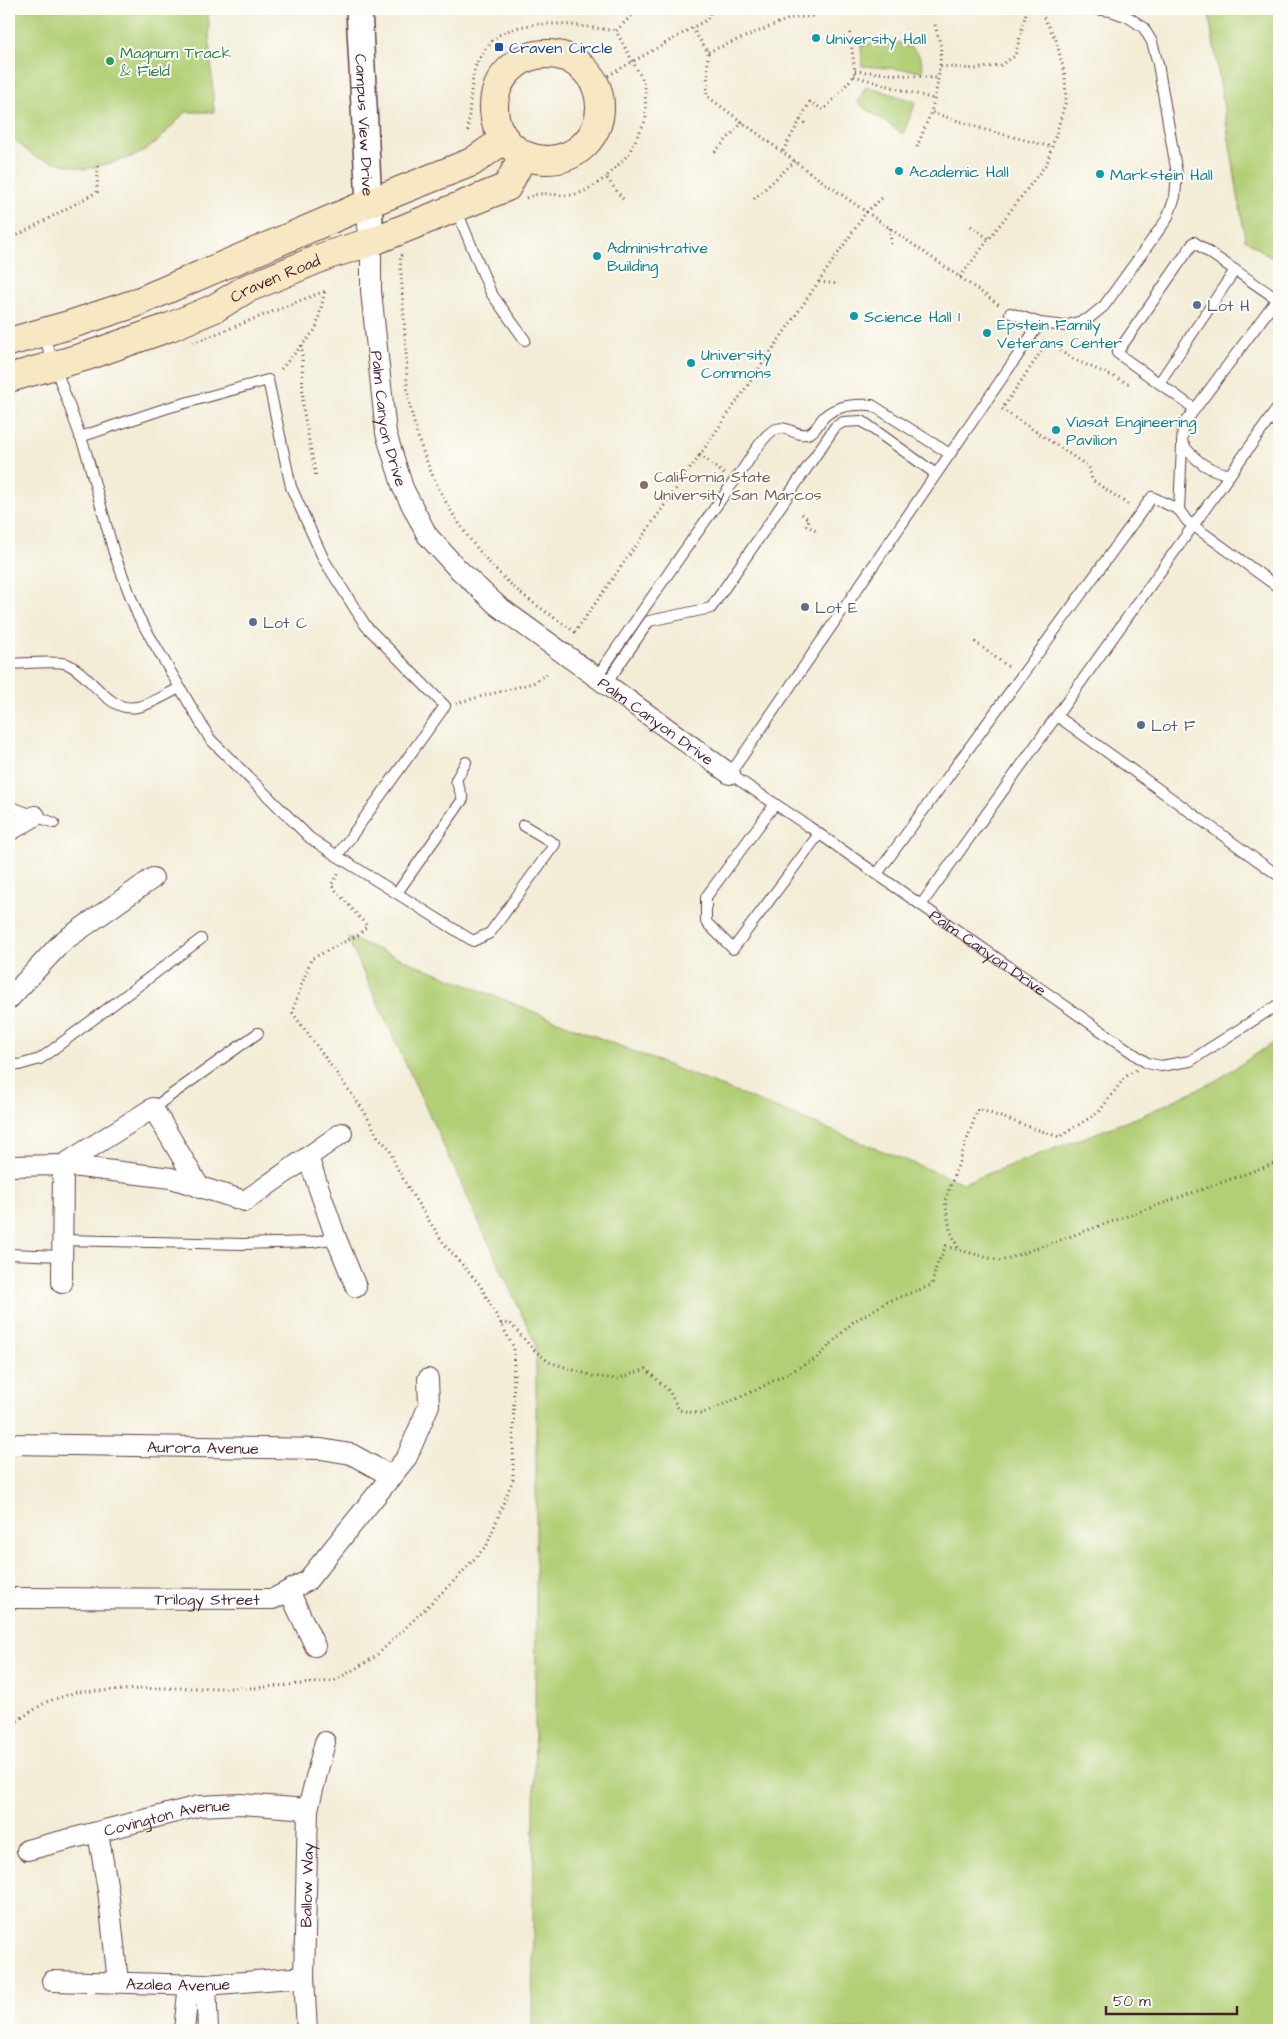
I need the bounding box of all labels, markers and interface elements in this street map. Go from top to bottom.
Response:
place label: University Hall [826,28,926,51]
marker: University Hall [810,32,822,44]
place label: Craven Circle [509,37,613,59]
marker: Craven Circle [493,41,505,53]
place label: Magnum Track & Field [120,42,232,82]
street label: Campus View Drive [349,53,379,197]
marker: Magnum Track & Field [104,55,116,67]
place label: Academic Hall [909,161,1009,183]
place label: Markstein Hall [1110,164,1213,186]
marker: Academic Hall [893,165,905,177]
marker: Markstein Hall [1094,168,1106,180]
place label: Administrative Building [607,237,708,278]
street label: Craven Road [226,249,324,308]
marker: Administrative Building [591,250,603,262]
place label: Lot H [1207,295,1250,317]
marker: Lot H [1191,299,1203,311]
place label: Science Hall 1 [864,306,960,328]
marker: Science Hall 1 [848,310,860,322]
place label: Epstein Family Veterans Center [997,314,1122,354]
marker: Epstein Family Veterans Center [981,327,993,339]
place label: University Commons [701,344,772,384]
street label: Palm Canyon Drive [365,350,412,490]
marker: University Commons [685,357,697,369]
place label: Viasat Engineering Pavilion [1066,411,1197,451]
marker: Viasat Engineering Pavilion [1050,424,1062,436]
place label: California State University San Marcos [654,466,821,507]
marker: California State University San Marcos [638,479,650,491]
place label: Lot E [815,597,858,619]
marker: Lot E [799,601,811,613]
place label: Lot C [263,612,307,634]
marker: Lot C [247,616,259,628]
street label: Palm Canyon Drive [593,672,718,771]
place label: Lot F [1151,715,1195,737]
marker: Lot F [1135,719,1147,731]
street label: Palm Canyon Drive [925,904,1051,1002]
street label: Aurora Avenue [147,1436,259,1460]
street label: Trilogy Street [154,1589,260,1612]
street label: Covington Avenue [101,1795,231,1842]
street label: Ballow Way [295,1842,320,1928]
street label: Azalea Avenue [126,1973,231,1997]
scale bar [1106,1984,1237,2016]
text: 50 m [1113,1991,1151,2012]

